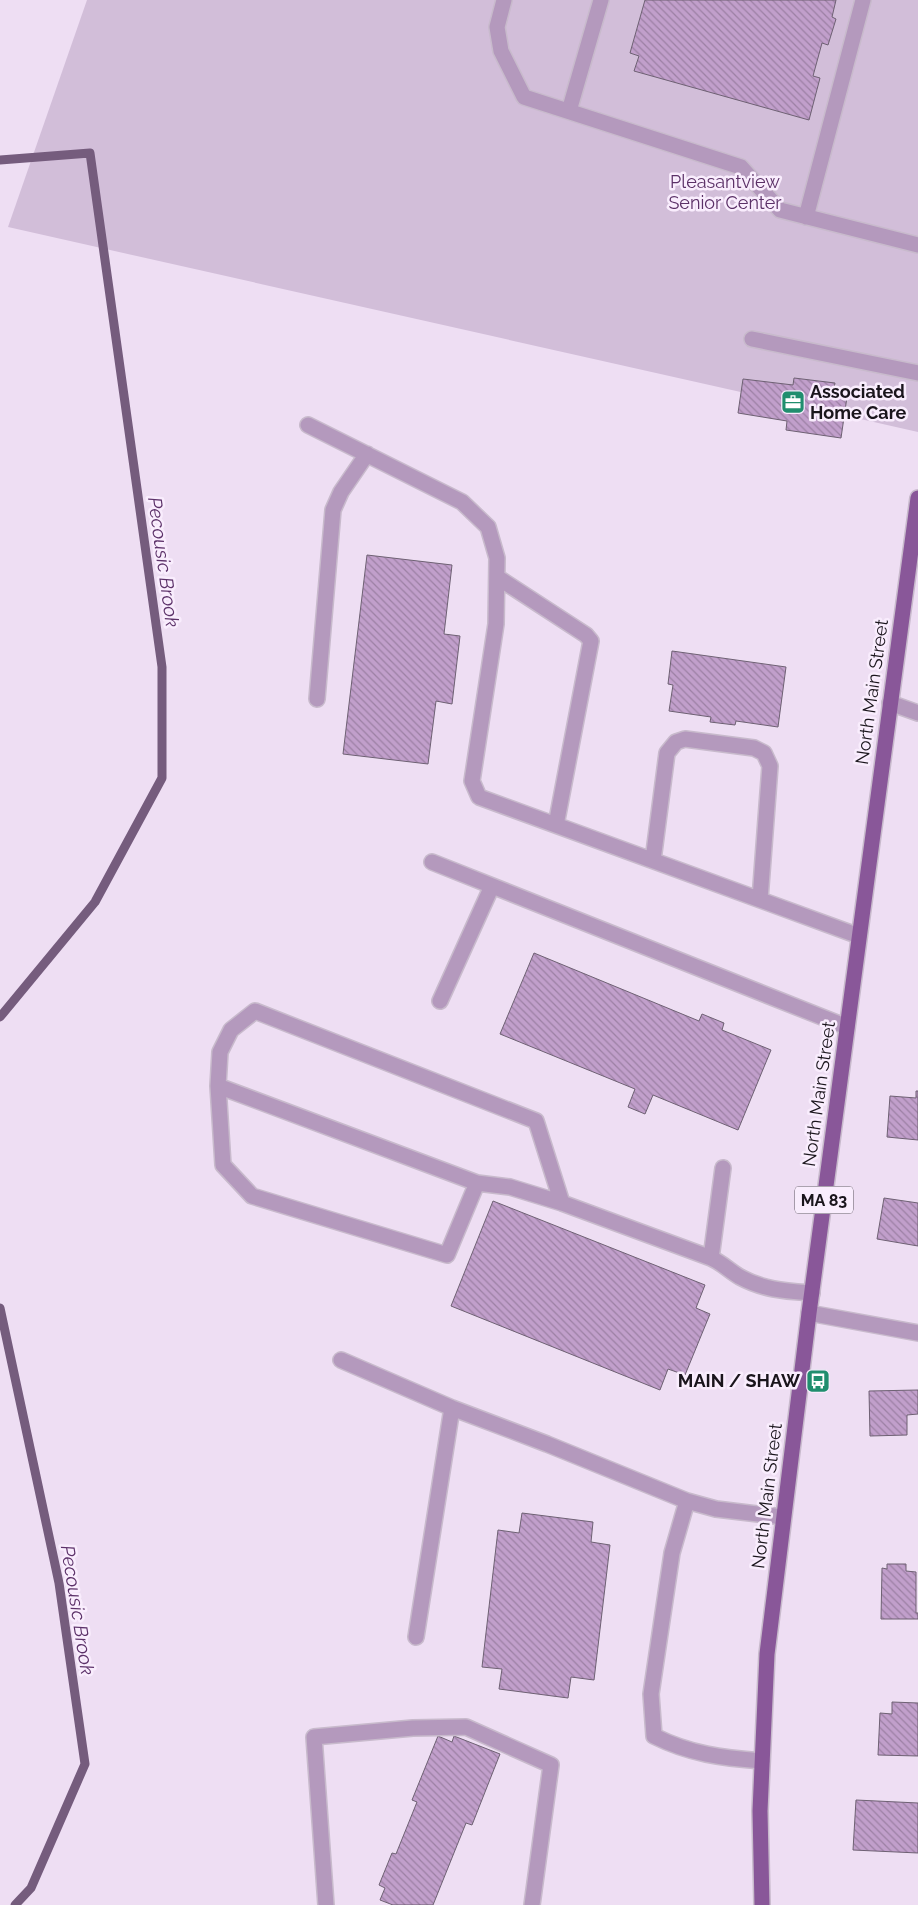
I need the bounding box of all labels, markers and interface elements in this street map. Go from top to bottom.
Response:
park label: Pleasantview Senior Center [668,171,782,213]
place label: Associated Home Care [810,381,907,423]
office icon: Associated Home Care [780,389,806,415]
water label: Pecousic Brook [144,496,184,628]
street label: North Main Street [851,618,892,766]
street label: North Main Street [798,1020,839,1168]
road number: MA 83 [795,1186,853,1214]
bus stop icon: MAIN / SHAW [805,1368,831,1394]
place label: MAIN / SHAW [678,1370,800,1391]
street label: North Main Street [747,1422,786,1570]
water label: Pecousic Brook [57,1544,99,1676]

